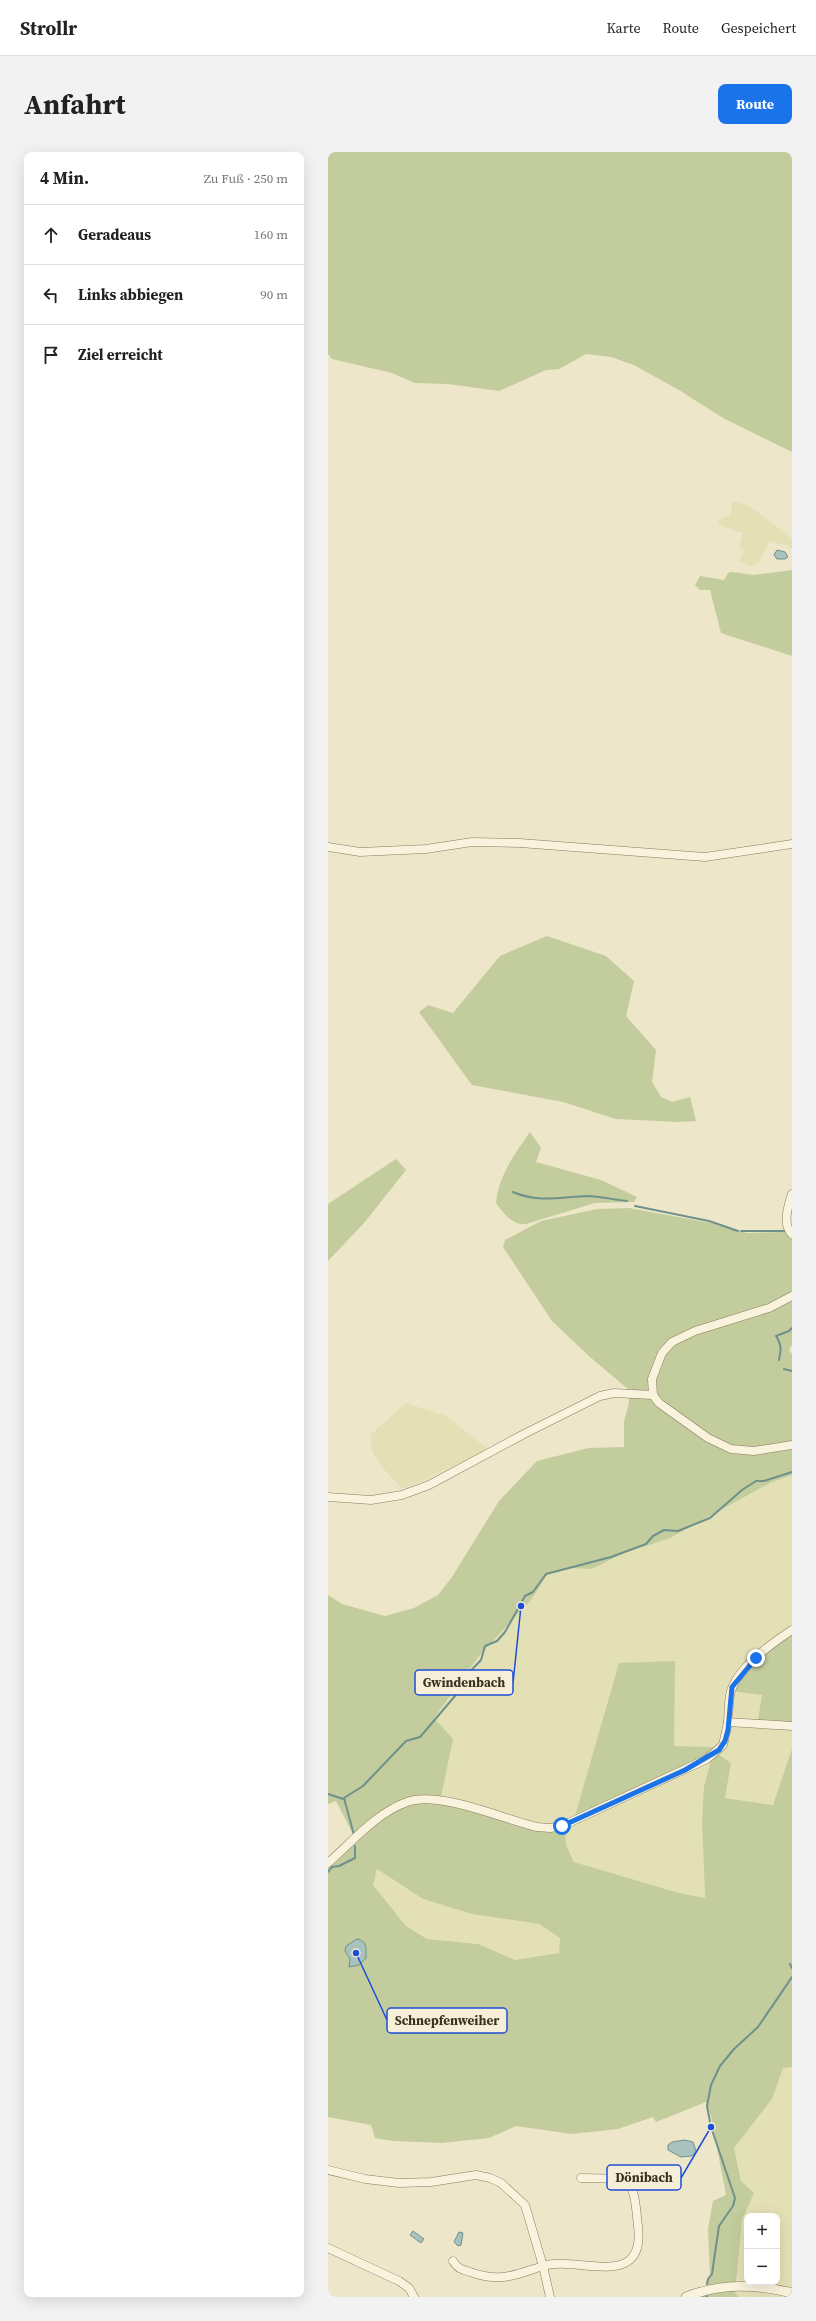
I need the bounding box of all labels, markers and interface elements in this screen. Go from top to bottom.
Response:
text: Strollr [20,15,77,41]
text: Karte [606,18,641,38]
text: Route [663,18,699,38]
text: Gespeichert [721,18,796,38]
button: Route [718,84,792,124]
text: Anfahrt [24,85,126,123]
text: 4 Min. [40,166,89,190]
text: Zu Fuß · 250 m [204,170,288,187]
icon: ahead [40,224,62,246]
text: Geradeaus [78,224,151,245]
text: 160 m [254,226,288,243]
icon: left [40,284,62,306]
text: Links abbiegen [78,284,183,305]
text: 90 m [260,286,288,303]
icon: arrive [40,344,62,366]
text: Ziel erreicht [78,344,163,365]
route end [747,1649,765,1667]
callout: Gwindenbach [415,1670,513,1695]
text: Gwindenbach [423,1674,505,1691]
route start [553,1817,571,1835]
callout: Schnepfenweiher [387,2008,507,2033]
text: Schnepfenweiher [395,2012,500,2029]
callout: Dönibach [607,2165,681,2190]
text: Dönibach [615,2169,673,2186]
map controls [744,2213,780,2285]
button: + [744,2213,780,2249]
button: − [744,2249,780,2285]

